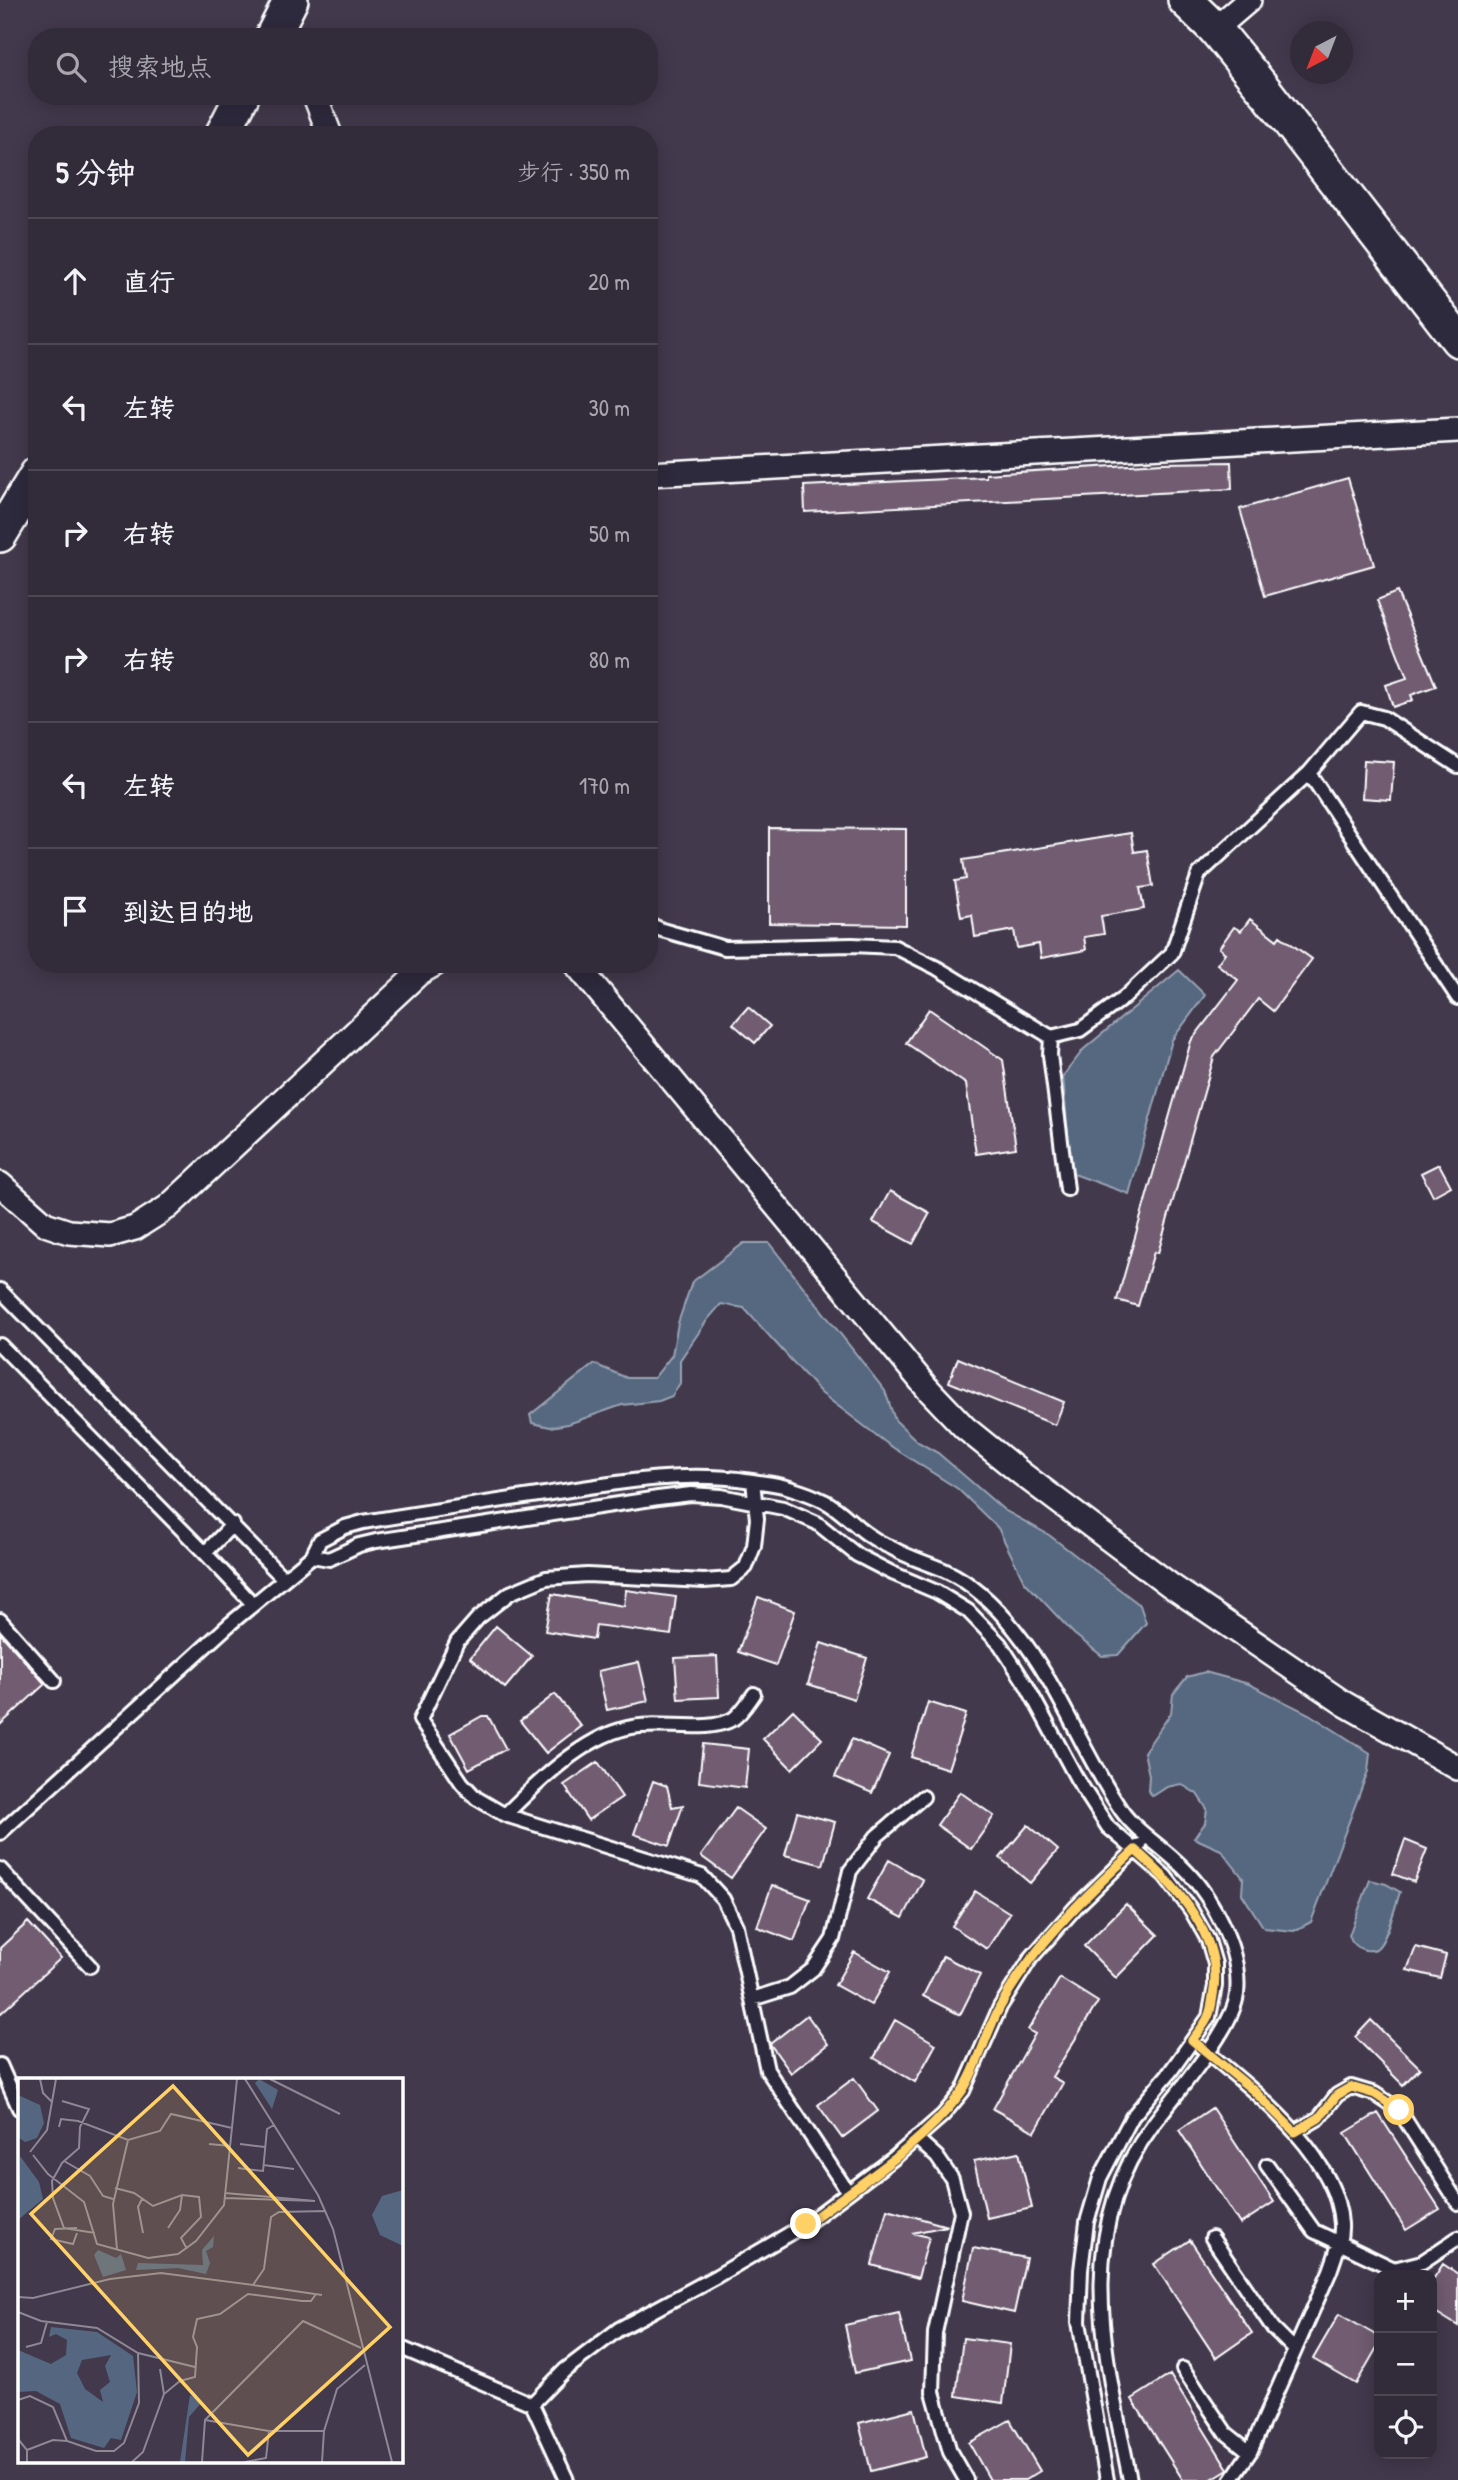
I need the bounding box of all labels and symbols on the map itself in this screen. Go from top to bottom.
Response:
north arrow [1290,21,1353,84]
inset map [18,2078,402,2462]
route start [1383,2094,1414,2125]
route end [790,2208,821,2239]

